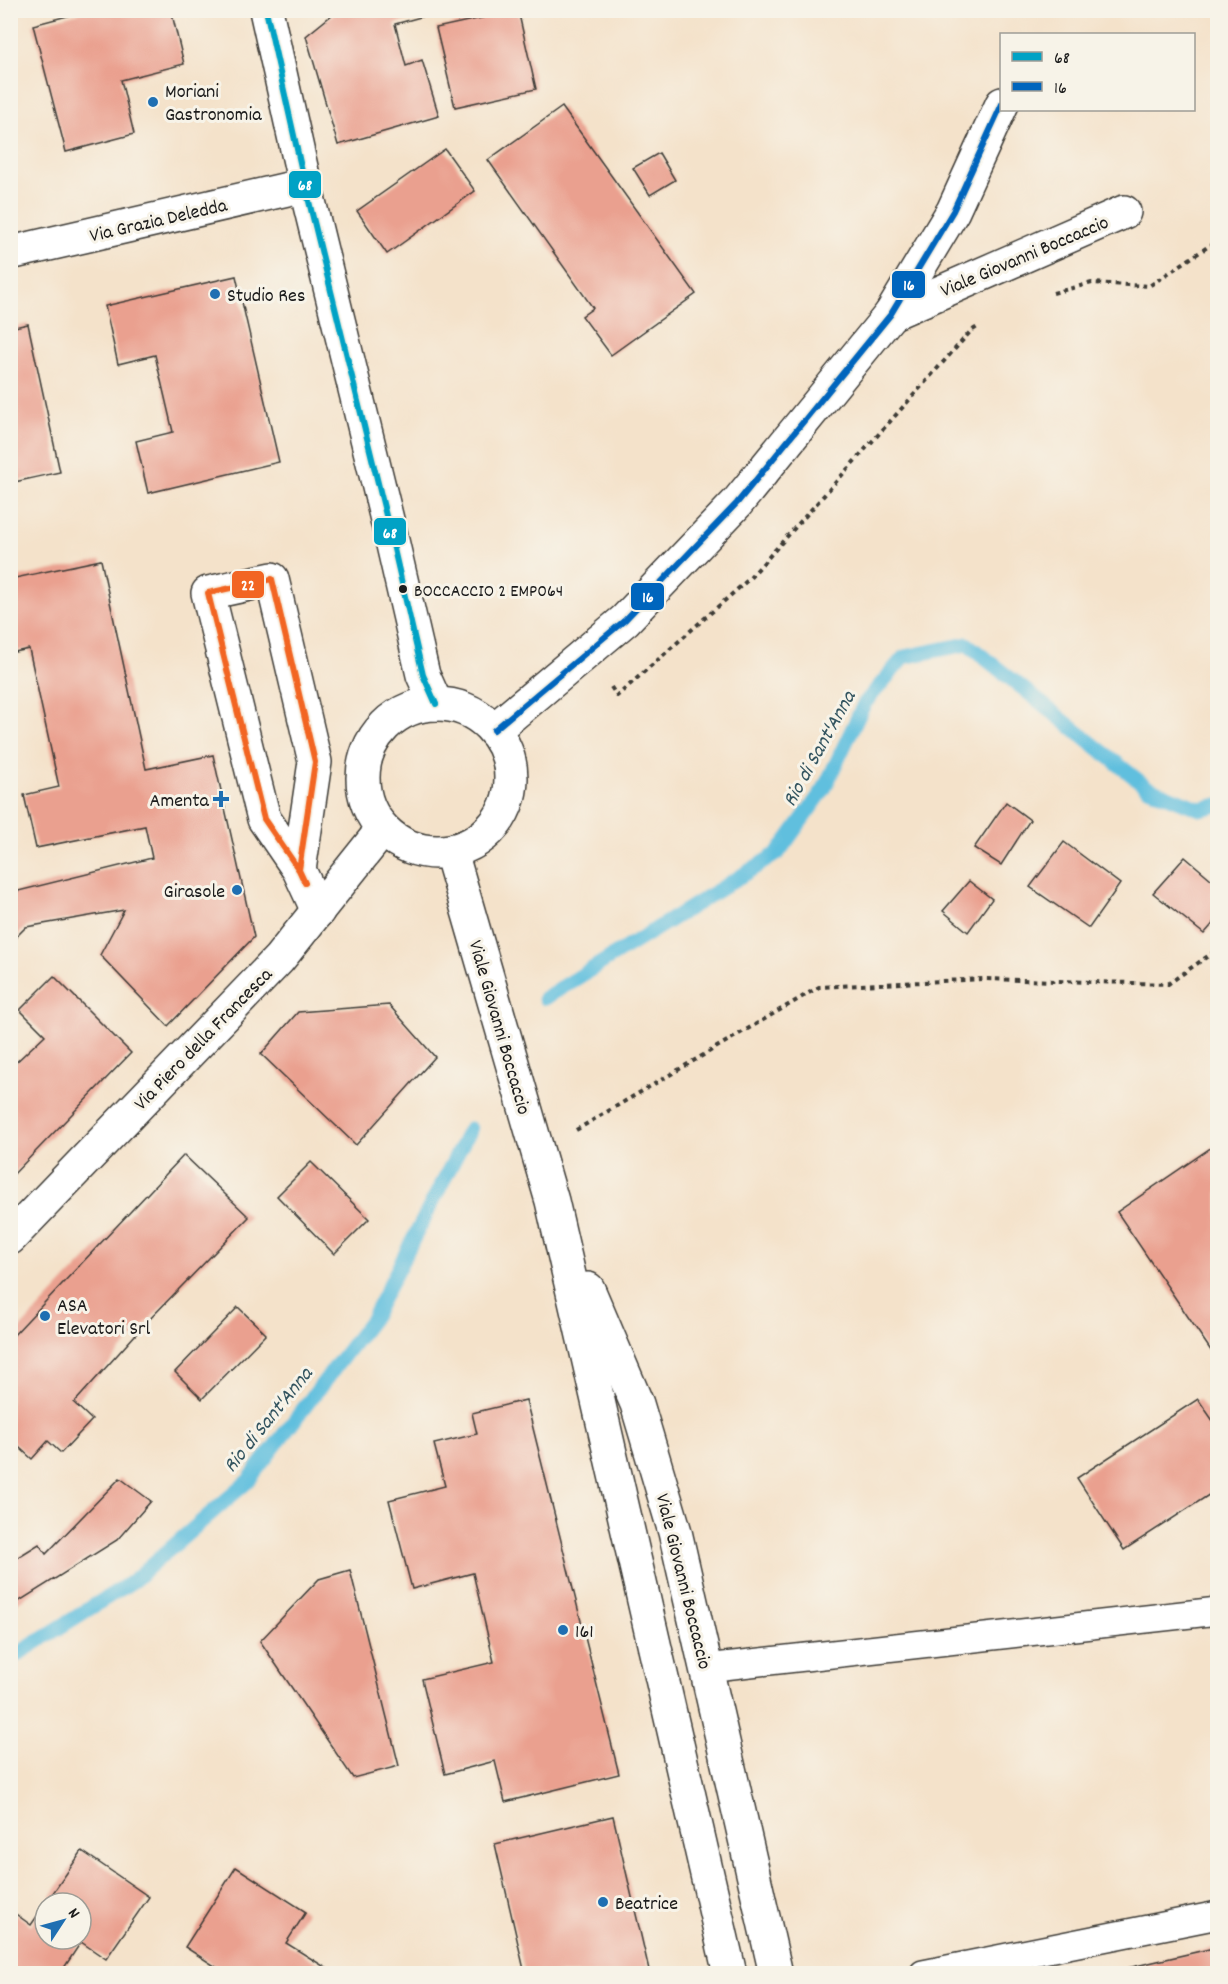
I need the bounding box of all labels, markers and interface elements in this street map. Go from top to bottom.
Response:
legend [1000,33,1195,111]
text: 68 [1054,47,1070,72]
text: 16 [1054,77,1067,102]
place label: Moriani Gastronomia [165,79,262,130]
marker: Moriani Gastronomia [146,95,160,109]
line badge: 68 [288,170,322,199]
text: 68 [298,175,313,198]
street label: Via Grazia Deledda [87,192,231,251]
street label: Viale Giovanni Boccaccio [937,210,1114,306]
line badge: 16 [891,270,926,299]
text: 16 [903,275,915,298]
place label: Studio Res [227,283,305,311]
marker: Studio Res [208,287,222,301]
line badge: 68 [373,517,407,546]
text: 68 [383,523,398,546]
line badge: 22 [231,570,265,599]
text: 22 [241,575,255,598]
place label: BOCCACCIO 2 EMP064 [414,580,563,605]
line badge: 16 [630,582,665,611]
marker: BOCCACCIO 2 EMP064 [397,583,409,595]
text: 16 [642,587,654,610]
water label: Rio di Sant'Anna [776,685,865,813]
place label: Amenta [150,788,210,816]
marker: Amenta [214,792,228,806]
place label: Girasole [164,879,225,907]
marker: Girasole [230,883,244,897]
street label: Viale Giovanni Boccaccio [460,937,536,1118]
street label: Via Piero della Francesca [128,962,280,1118]
place label: ASA Elevatori Srl [57,1293,151,1344]
marker: ASA Elevatori Srl [38,1309,52,1323]
water label: Rio di Sant'Anna [217,1361,322,1480]
street label: Viale Giovanni Boccaccio [647,1491,718,1673]
place label: 161 [575,1619,594,1647]
marker: 161 [556,1623,570,1637]
north arrow [33,1891,93,1951]
place label: Beatrice [615,1891,678,1919]
marker: Beatrice [596,1895,610,1909]
text: N [61,1904,85,1924]

